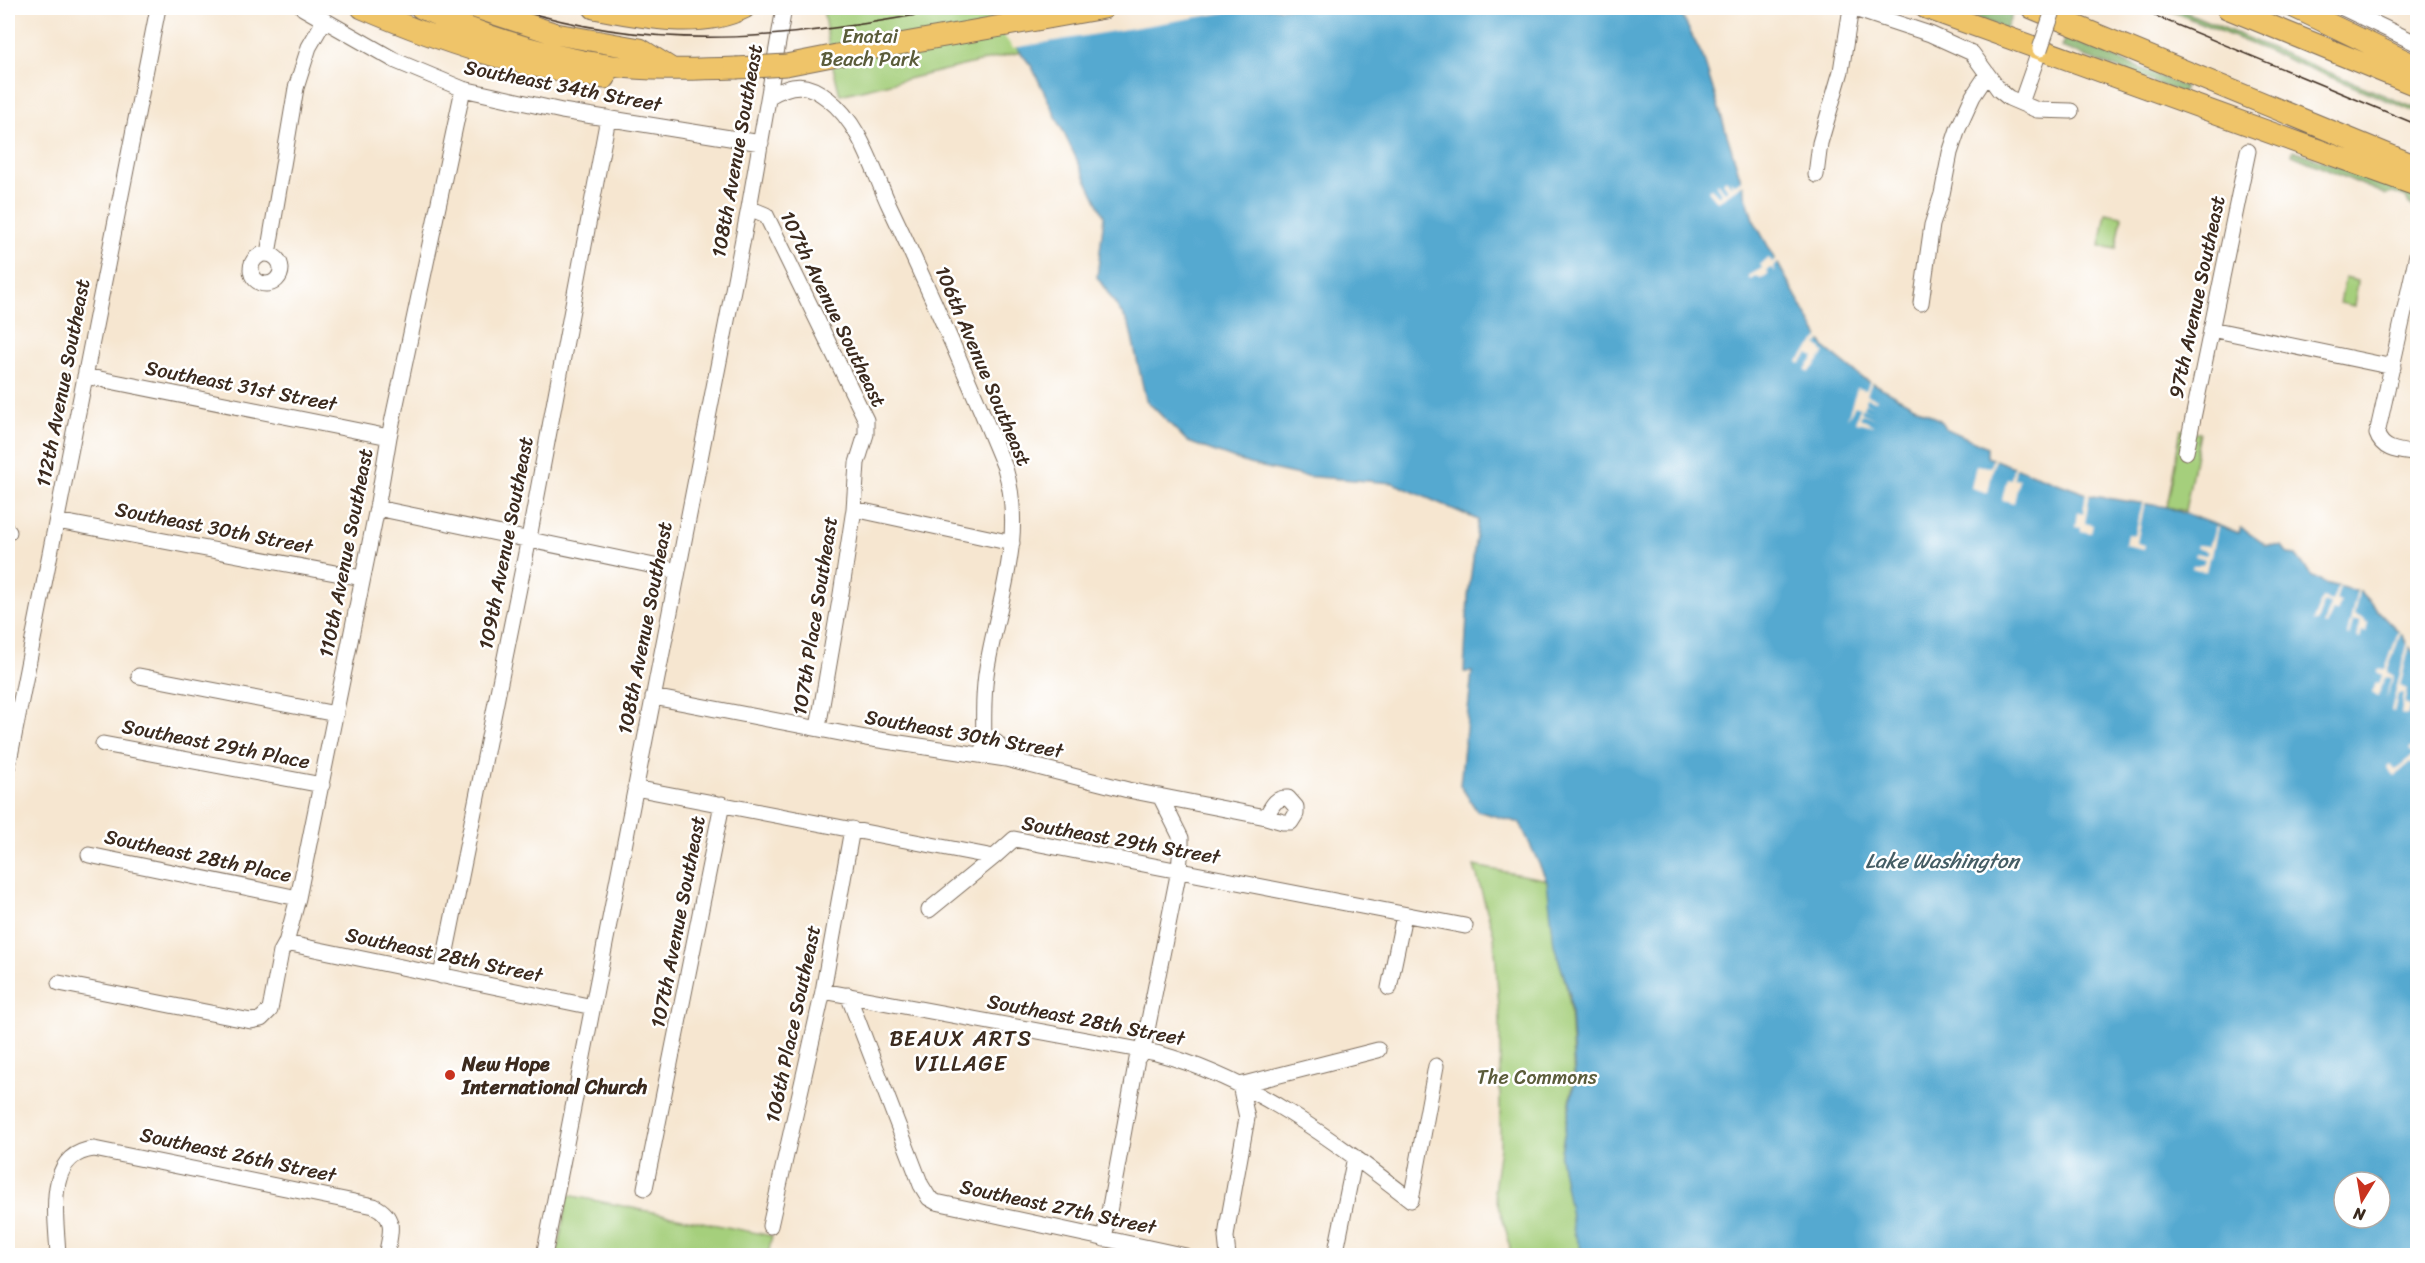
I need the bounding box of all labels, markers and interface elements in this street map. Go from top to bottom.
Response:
park label: Enatai Beach Park [820,19,920,77]
street label: 108th Avenue Southeast [701,41,773,260]
street label: Southeast 34th Street [461,50,666,122]
street label: 97th Avenue Southeast [2158,192,2236,402]
street label: 107th Avenue Southeast [770,205,896,414]
street label: 106th Avenue Southeast [925,260,1041,472]
street label: 112th Avenue Southeast [26,276,100,490]
street label: Southeast 31st Street [142,350,341,422]
street label: 109th Avenue Southeast [468,433,544,652]
street label: 110th Avenue Southeast [309,445,384,661]
street label: Southeast 30th Street [112,492,317,564]
street label: 107th Place Southeast [782,514,848,718]
street label: 108th Avenue Southeast [607,518,683,737]
street label: Southeast 30th Street [862,699,1067,769]
street label: Southeast 29th Place [119,709,313,779]
street label: Southeast 29th Street [1019,805,1224,875]
street label: 107th Avenue Southeast [640,813,716,1031]
street label: Southeast 28th Place [101,819,295,893]
water label: Lake Washington [1865,842,2021,880]
street label: Southeast 28th Street [342,917,547,993]
street label: 106th Place Southeast [755,922,831,1126]
street label: Southeast 28th Street [984,984,1189,1056]
district label: BEAUX ARTS VILLAGE [889,1019,1033,1083]
place label: New Hope International Church [461,1047,648,1105]
park label: The Commons [1477,1060,1598,1095]
marker: New Hope International Church [443,1068,457,1082]
street label: Southeast 26th Street [137,1117,340,1193]
street label: Southeast 27th Street [957,1169,1160,1245]
north arrow [2332,1170,2392,1230]
text: N [2350,1199,2368,1230]

